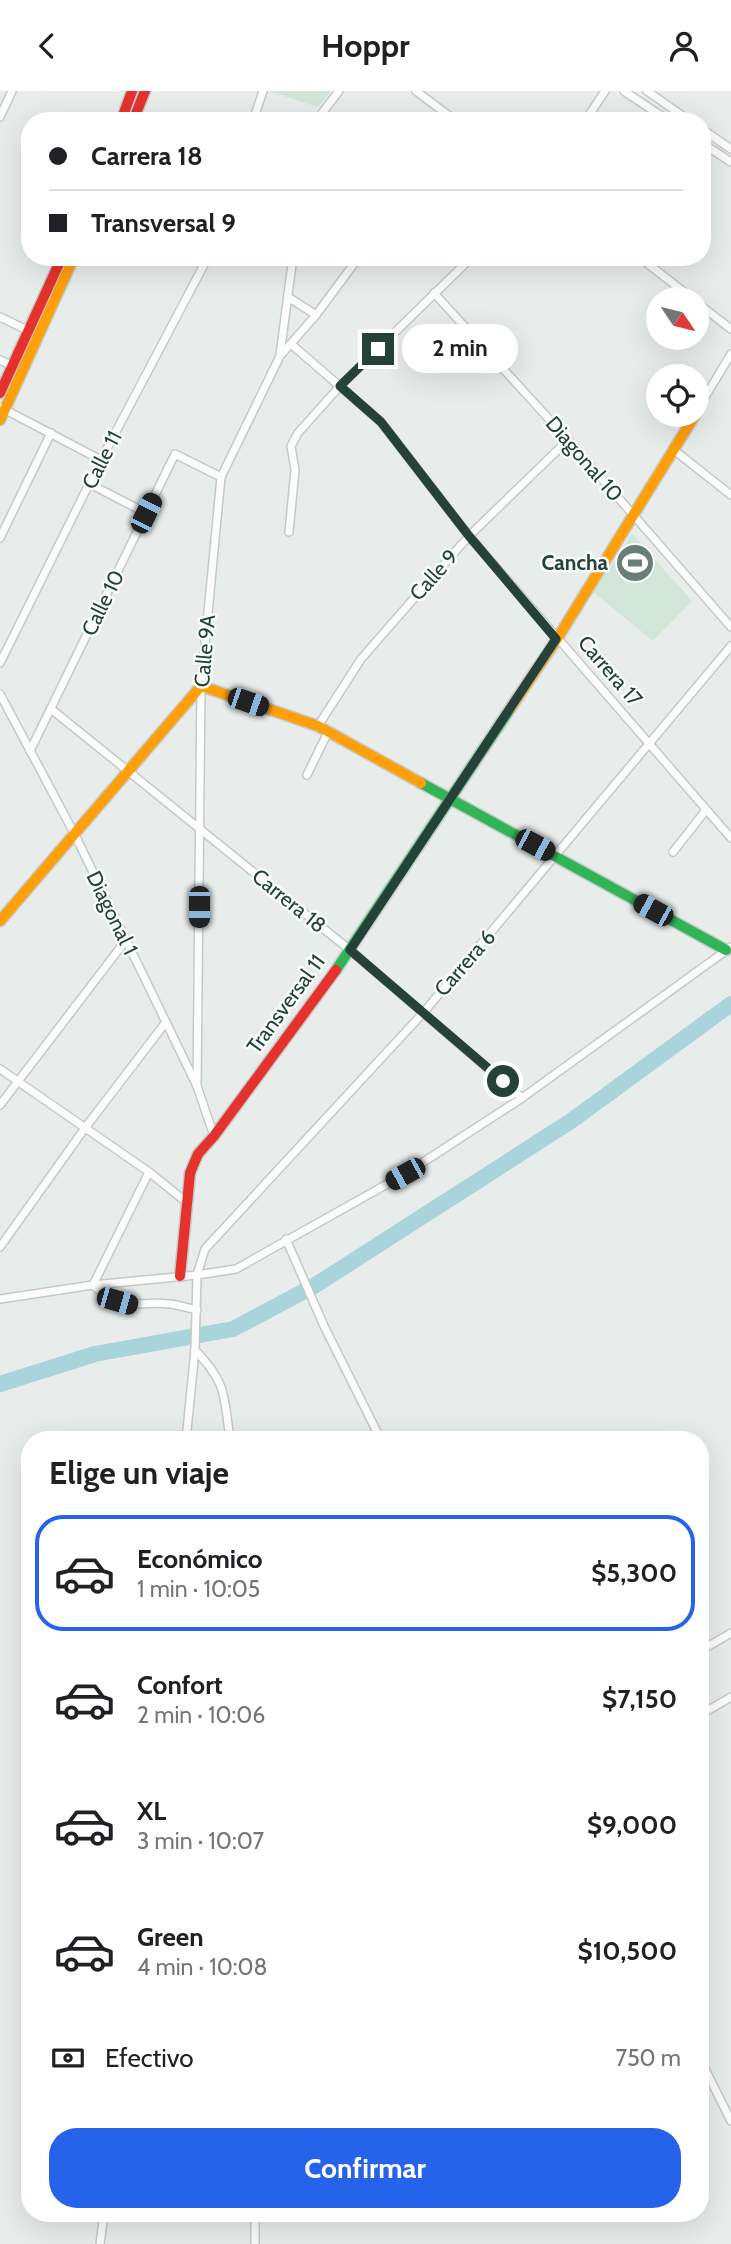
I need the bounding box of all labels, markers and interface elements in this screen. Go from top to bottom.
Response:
text: Hoppr [321,26,410,65]
icon: back [28,27,66,65]
icon: person [665,27,703,65]
text: Carrera 18 [91,140,203,172]
text: Transversal 9 [91,207,236,239]
north arrow [646,287,709,350]
map controls [646,287,709,427]
callout: 2 min [402,324,518,373]
route end [362,333,394,365]
text: 2 min [432,334,488,362]
button: locate [646,364,709,427]
street label: Diagonal 10 [541,411,628,506]
street label: Calle 11 [76,426,127,493]
car [128,490,165,536]
sports icon: Cancha [614,542,656,584]
street label: Calle 9 [404,544,463,605]
place label: Cancha [542,550,609,575]
street label: Calle 10 [76,566,129,640]
street label: Calle 9A [189,614,220,688]
street label: Carrera 17 [573,630,648,711]
car [225,685,272,719]
car [512,826,559,864]
street label: Carrera 18 [247,863,331,938]
street label: Diagonal 1 [81,867,143,959]
car [189,886,210,928]
car [630,891,677,929]
street label: Carrera 6 [429,924,500,1001]
street label: Transversal 11 [241,949,330,1058]
route start [487,1065,519,1097]
car [382,1155,429,1193]
car [94,1285,141,1317]
text: Elige un viaje [49,1453,229,1492]
icon: car [53,1542,116,1605]
text: Económico [137,1543,263,1575]
text: $5,300 [591,1557,677,1589]
text: 1 min · 10:05 [137,1575,260,1603]
icon: car [53,1668,116,1731]
text: Confort [137,1669,223,1701]
text: $7,150 [602,1683,677,1715]
text: 2 min · 10:06 [137,1701,265,1729]
icon: car [53,1794,116,1857]
text: XL [137,1795,166,1827]
text: $9,000 [587,1809,677,1841]
text: 3 min · 10:07 [137,1827,264,1855]
icon: car [53,1920,116,1983]
text: Green [137,1921,204,1953]
text: $10,500 [578,1935,677,1967]
text: 4 min · 10:08 [137,1953,268,1981]
icon: cash [49,2039,87,2077]
text: Efectivo [105,2042,194,2074]
text: 750 m [616,2044,681,2072]
button: Confirmar [49,2128,681,2208]

